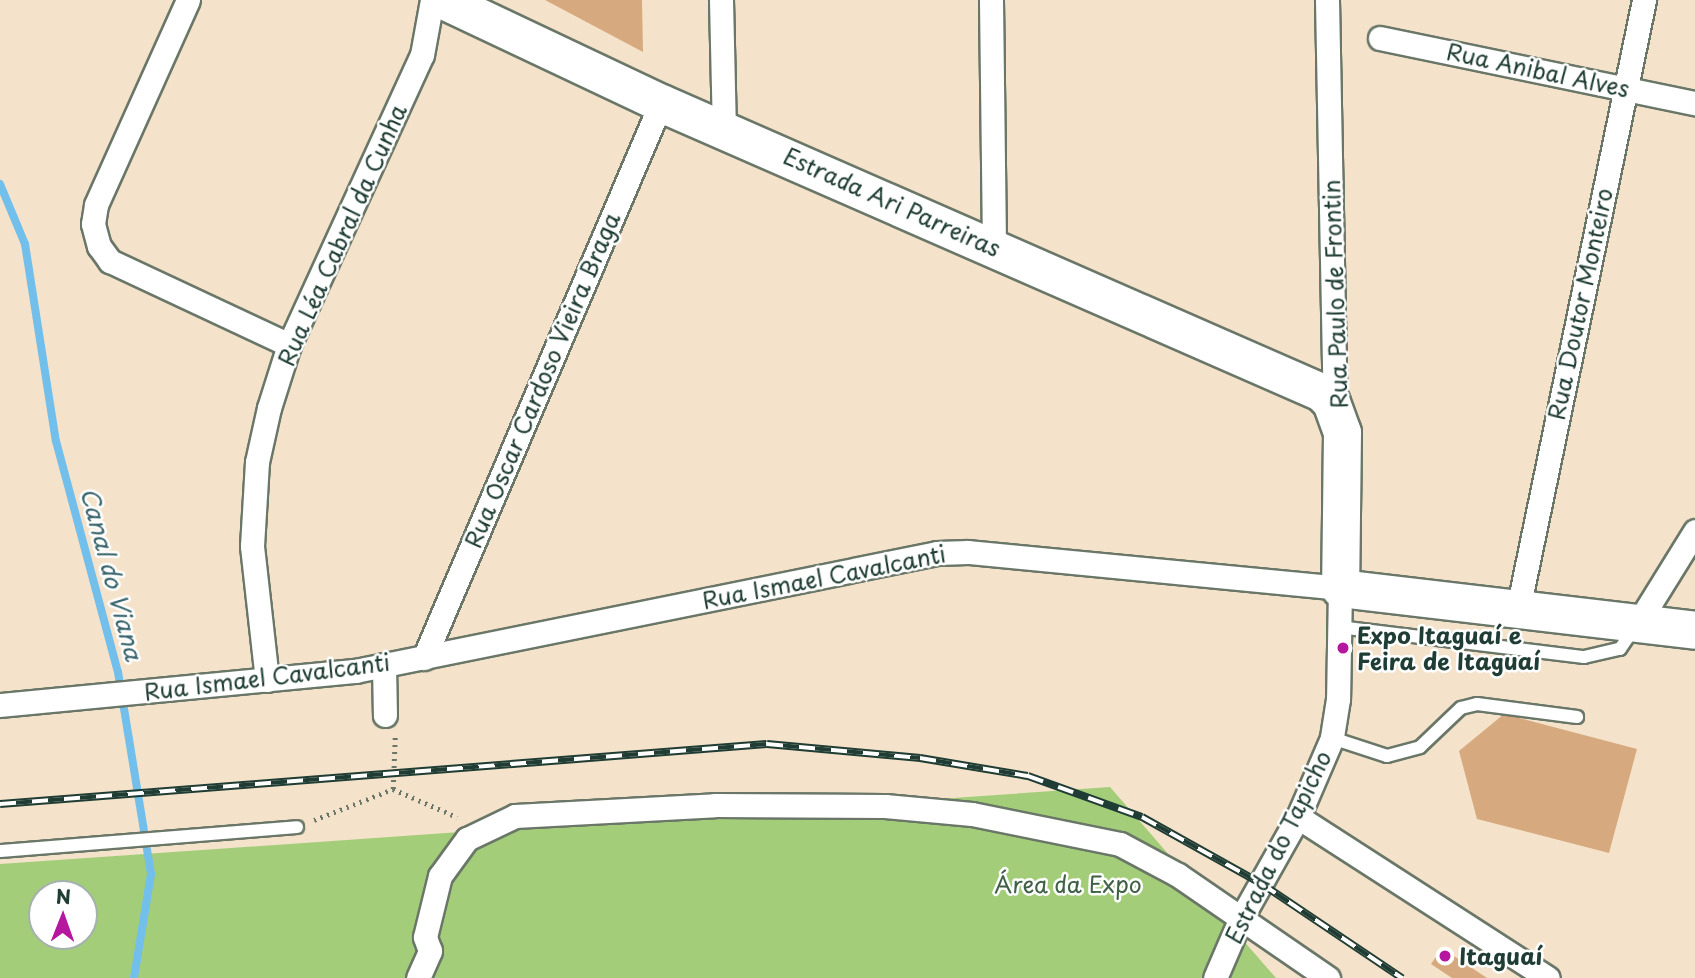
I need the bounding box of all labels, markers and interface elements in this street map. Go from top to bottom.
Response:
street label: Rua Anibal Alves [1443,37,1633,103]
street label: Rua Léa Cabral da Cunha [271,98,413,372]
street label: Estrada Ari Parreiras [779,141,1005,263]
street label: Rua Paulo de Frontin [1317,179,1353,409]
street label: Rua Doutor Monteiro [1542,186,1618,422]
street label: Rua Oscar Cardoso Vieira Braga [459,208,625,552]
water label: Canal do Viana [75,484,149,664]
street label: Rua Ismael Cavalcanti [699,540,949,614]
place label: Expo Itaguaí e Feira de Itaguaí [1357,621,1541,675]
marker: Expo Itaguaí e Feira de Itaguaí [1335,640,1351,656]
street label: Rua Ismael Cavalcanti [141,648,393,706]
street label: Estrada do Tapicho [1219,745,1337,949]
park label: Área da Expo [993,870,1143,898]
north arrow [28,880,98,950]
text: N [56,882,71,910]
place label: Itaguaí [1459,942,1542,970]
marker: Itaguaí [1437,948,1453,964]

